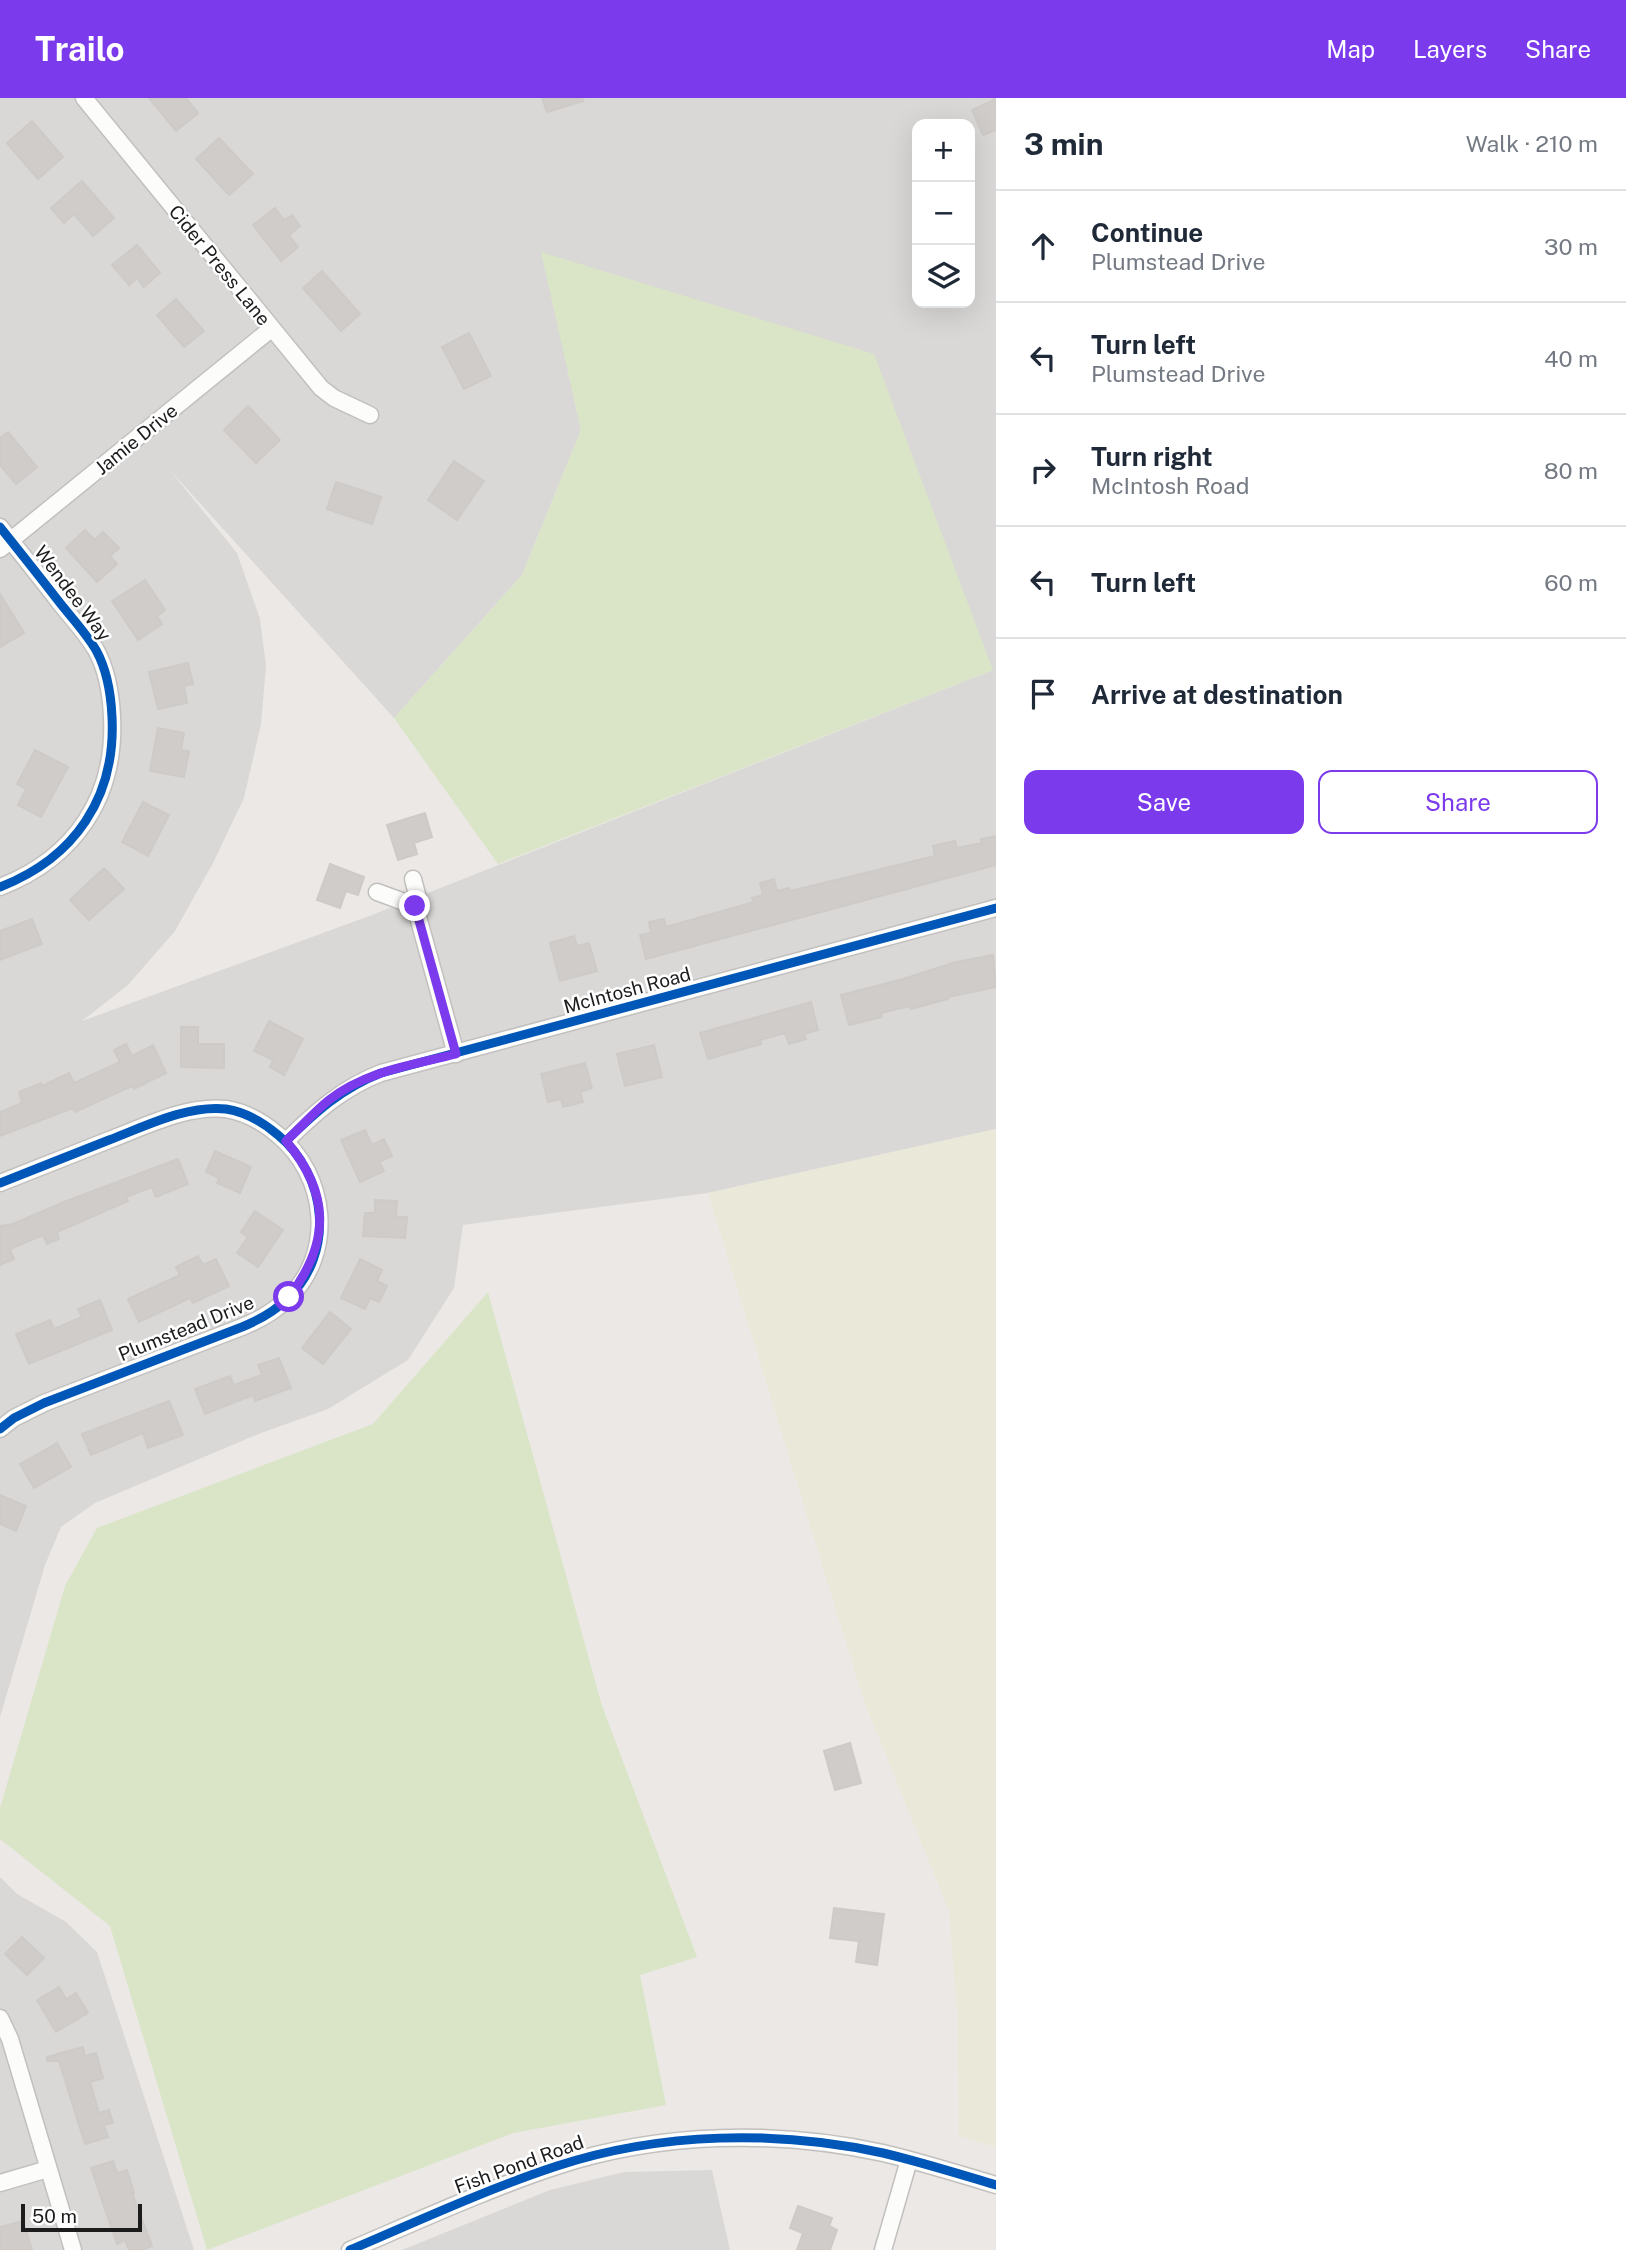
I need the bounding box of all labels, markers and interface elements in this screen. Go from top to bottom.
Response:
text: Trailo [35,30,125,68]
text: Map [1326,35,1375,63]
text: Layers [1413,35,1487,63]
text: Share [1525,35,1591,63]
map controls [912,119,975,308]
button: + [912,119,975,182]
text: 3 min [1024,126,1103,162]
text: Walk · 210 m [1466,130,1598,157]
button: − [912,182,975,245]
street label: Cider Press Lane [165,200,275,330]
text: Continue [1091,217,1203,248]
icon: ahead [1024,227,1062,265]
text: 30 m [1544,233,1598,260]
button: layers [912,245,975,308]
text: Plumstead Drive [1091,248,1265,275]
text: Turn left [1091,329,1196,360]
icon: left [1024,339,1062,377]
text: 40 m [1544,345,1598,372]
text: Plumstead Drive [1091,360,1265,387]
street label: Jamie Drive [90,399,182,479]
text: Turn right [1091,441,1213,472]
icon: right [1024,451,1062,489]
text: 80 m [1544,457,1598,484]
text: McIntosh Road [1091,472,1249,499]
street label: Wendee Way [30,541,116,645]
icon: left [1024,563,1062,601]
text: Turn left [1091,567,1196,598]
text: 60 m [1544,569,1598,596]
icon: arrive [1024,675,1062,713]
text: Arrive at destination [1091,679,1343,710]
button: Save [1024,770,1304,834]
button: Share [1318,770,1598,834]
route end [399,890,430,921]
street label: McIntosh Road [561,962,693,1018]
route start [273,1281,304,1312]
street label: Plumstead Drive [115,1291,257,1365]
street label: Fish Pond Road [451,2130,587,2198]
scale bar [21,2201,142,2233]
text: 50 m [32,2205,77,2227]

